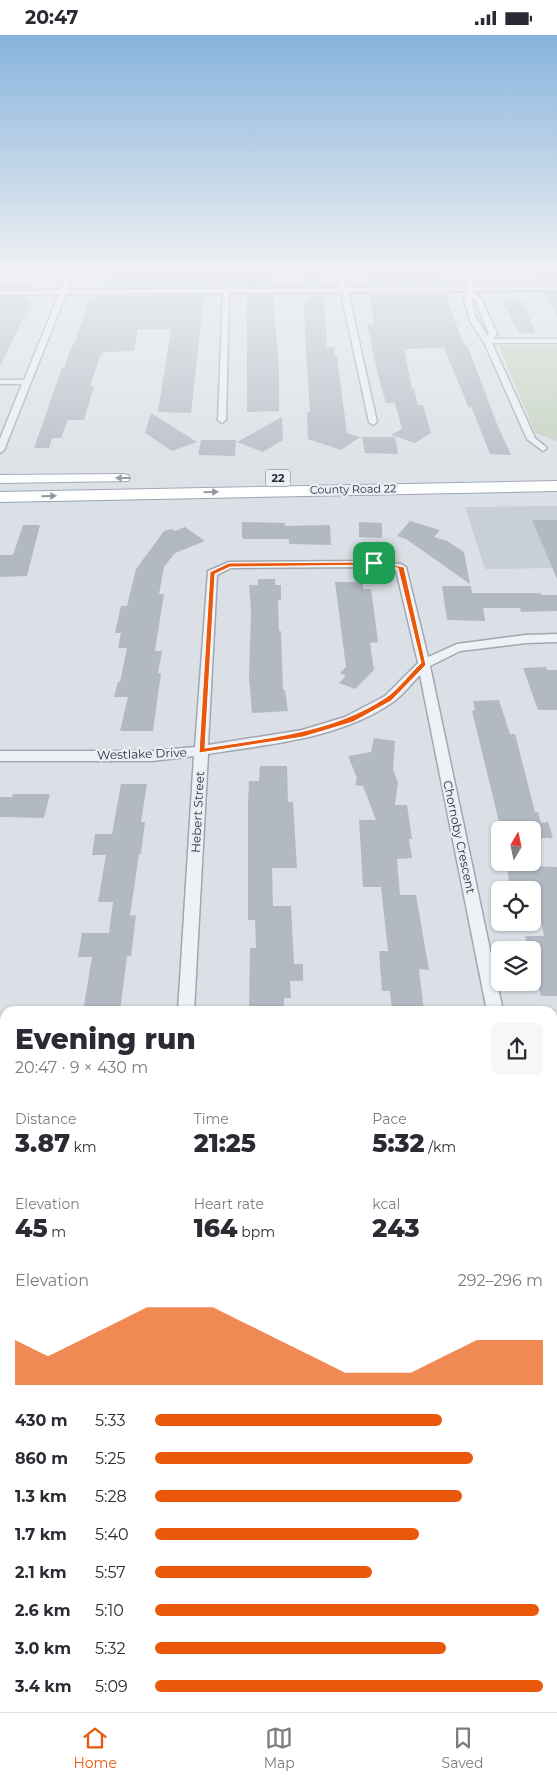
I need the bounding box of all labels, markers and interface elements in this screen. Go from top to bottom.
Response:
text: 20:47 [25,6,78,29]
road number: 22 [266,469,290,487]
one-way arrow [115,474,131,482]
street label: County Road 22 [310,481,396,497]
one-way arrow [203,488,219,496]
one-way arrow [41,492,57,500]
pin [353,542,395,584]
icon: arrive [360,549,388,577]
street label: Westlake Drive [97,744,187,763]
street label: Hebert Street [188,771,207,853]
street label: Chornoby Crescent [440,779,479,895]
north arrow [491,821,541,871]
map controls [491,821,541,991]
button: locate [491,881,541,931]
button: layers [491,941,541,991]
text: Evening run [15,1022,196,1056]
button: share [491,1023,543,1075]
text: 20:47 · 9 × 430 m [15,1058,148,1077]
text: Distance [15,1110,77,1128]
text: Time [194,1110,229,1128]
text: Pace [372,1110,407,1128]
text: 3.87 [15,1128,70,1158]
text: 21:25 [194,1128,256,1158]
text: 5:32 [372,1128,425,1158]
text: km [70,1138,97,1156]
text: /km [425,1138,456,1156]
text: Elevation [15,1195,80,1213]
text: Heart rate [194,1195,264,1213]
text: kcal [372,1195,400,1213]
text: 45 [15,1213,48,1243]
text: 164 [194,1213,238,1243]
text: 243 [372,1213,420,1243]
text: m [48,1223,66,1241]
text: bpm [238,1223,275,1241]
text: Elevation [15,1271,89,1290]
text: 292–296 m [458,1271,543,1290]
text: 430 m [15,1411,68,1430]
text: 5:33 [95,1411,125,1430]
text: 860 m [15,1449,68,1468]
text: 5:25 [95,1449,126,1468]
text: 1.3 km [15,1487,67,1506]
text: 5:28 [95,1487,127,1506]
text: 1.7 km [15,1525,67,1544]
text: 5:40 [95,1525,129,1544]
text: 2.1 km [15,1563,67,1582]
text: 5:57 [95,1563,126,1582]
text: 2.6 km [15,1601,71,1620]
text: 5:10 [95,1601,124,1620]
text: 3.0 km [15,1639,71,1658]
text: 5:32 [95,1639,125,1658]
text: 3.4 km [15,1677,71,1696]
text: 5:09 [95,1677,128,1696]
tab: Home [73,1724,117,1772]
tab: Map [264,1724,295,1772]
tab: Saved [442,1724,484,1772]

